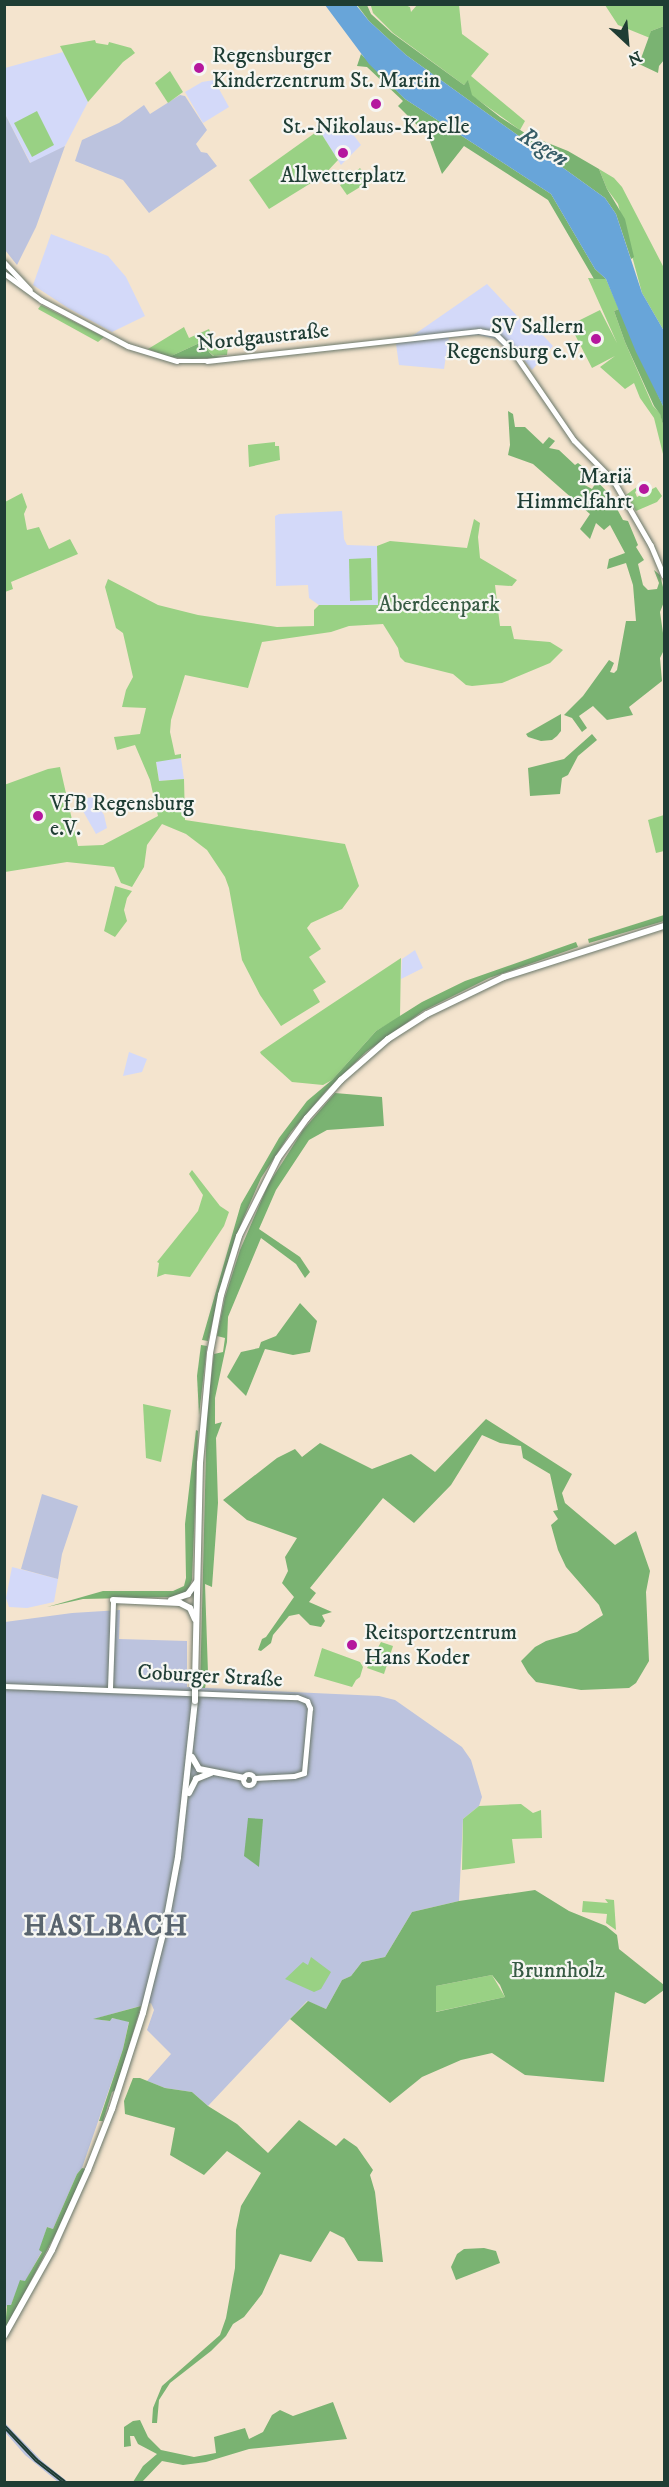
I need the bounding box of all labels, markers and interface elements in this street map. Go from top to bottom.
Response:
north arrow [597,12,657,72]
place label: Regensburger Kinderzentrum St. Martin [212,42,440,94]
text: N [625,46,645,70]
marker: Regensburger Kinderzentrum St. Martin [190,59,208,77]
marker: St.-Nikolaus-Kapelle [369,97,383,111]
place label: St.-Nikolaus-Kapelle [282,114,470,140]
water label: Regen [513,122,573,174]
marker: Allwetterplatz [336,146,350,160]
place label: Allwetterplatz [280,163,406,189]
place label: SV Sallern Regensburg e.V. [446,313,584,364]
street label: Nordgaustraße [196,317,330,357]
marker: SV Sallern Regensburg e.V. [589,332,603,346]
place label: Mariä Himmelfahrt [516,463,632,514]
marker: Mariä Himmelfahrt [637,482,651,496]
park label: Aberdeenpark [378,592,500,618]
place label: VfB Regensburg e.V. [50,790,194,842]
marker: VfB Regensburg e.V. [31,809,45,823]
place label: Reitsportzentrum Hans Koder [364,1619,517,1670]
marker: Reitsportzentrum Hans Koder [345,1638,359,1652]
street label: Coburger Straße [137,1659,283,1693]
district label: HASLBACH [23,1910,189,1944]
park label: Brunnholz [511,1958,605,1984]

